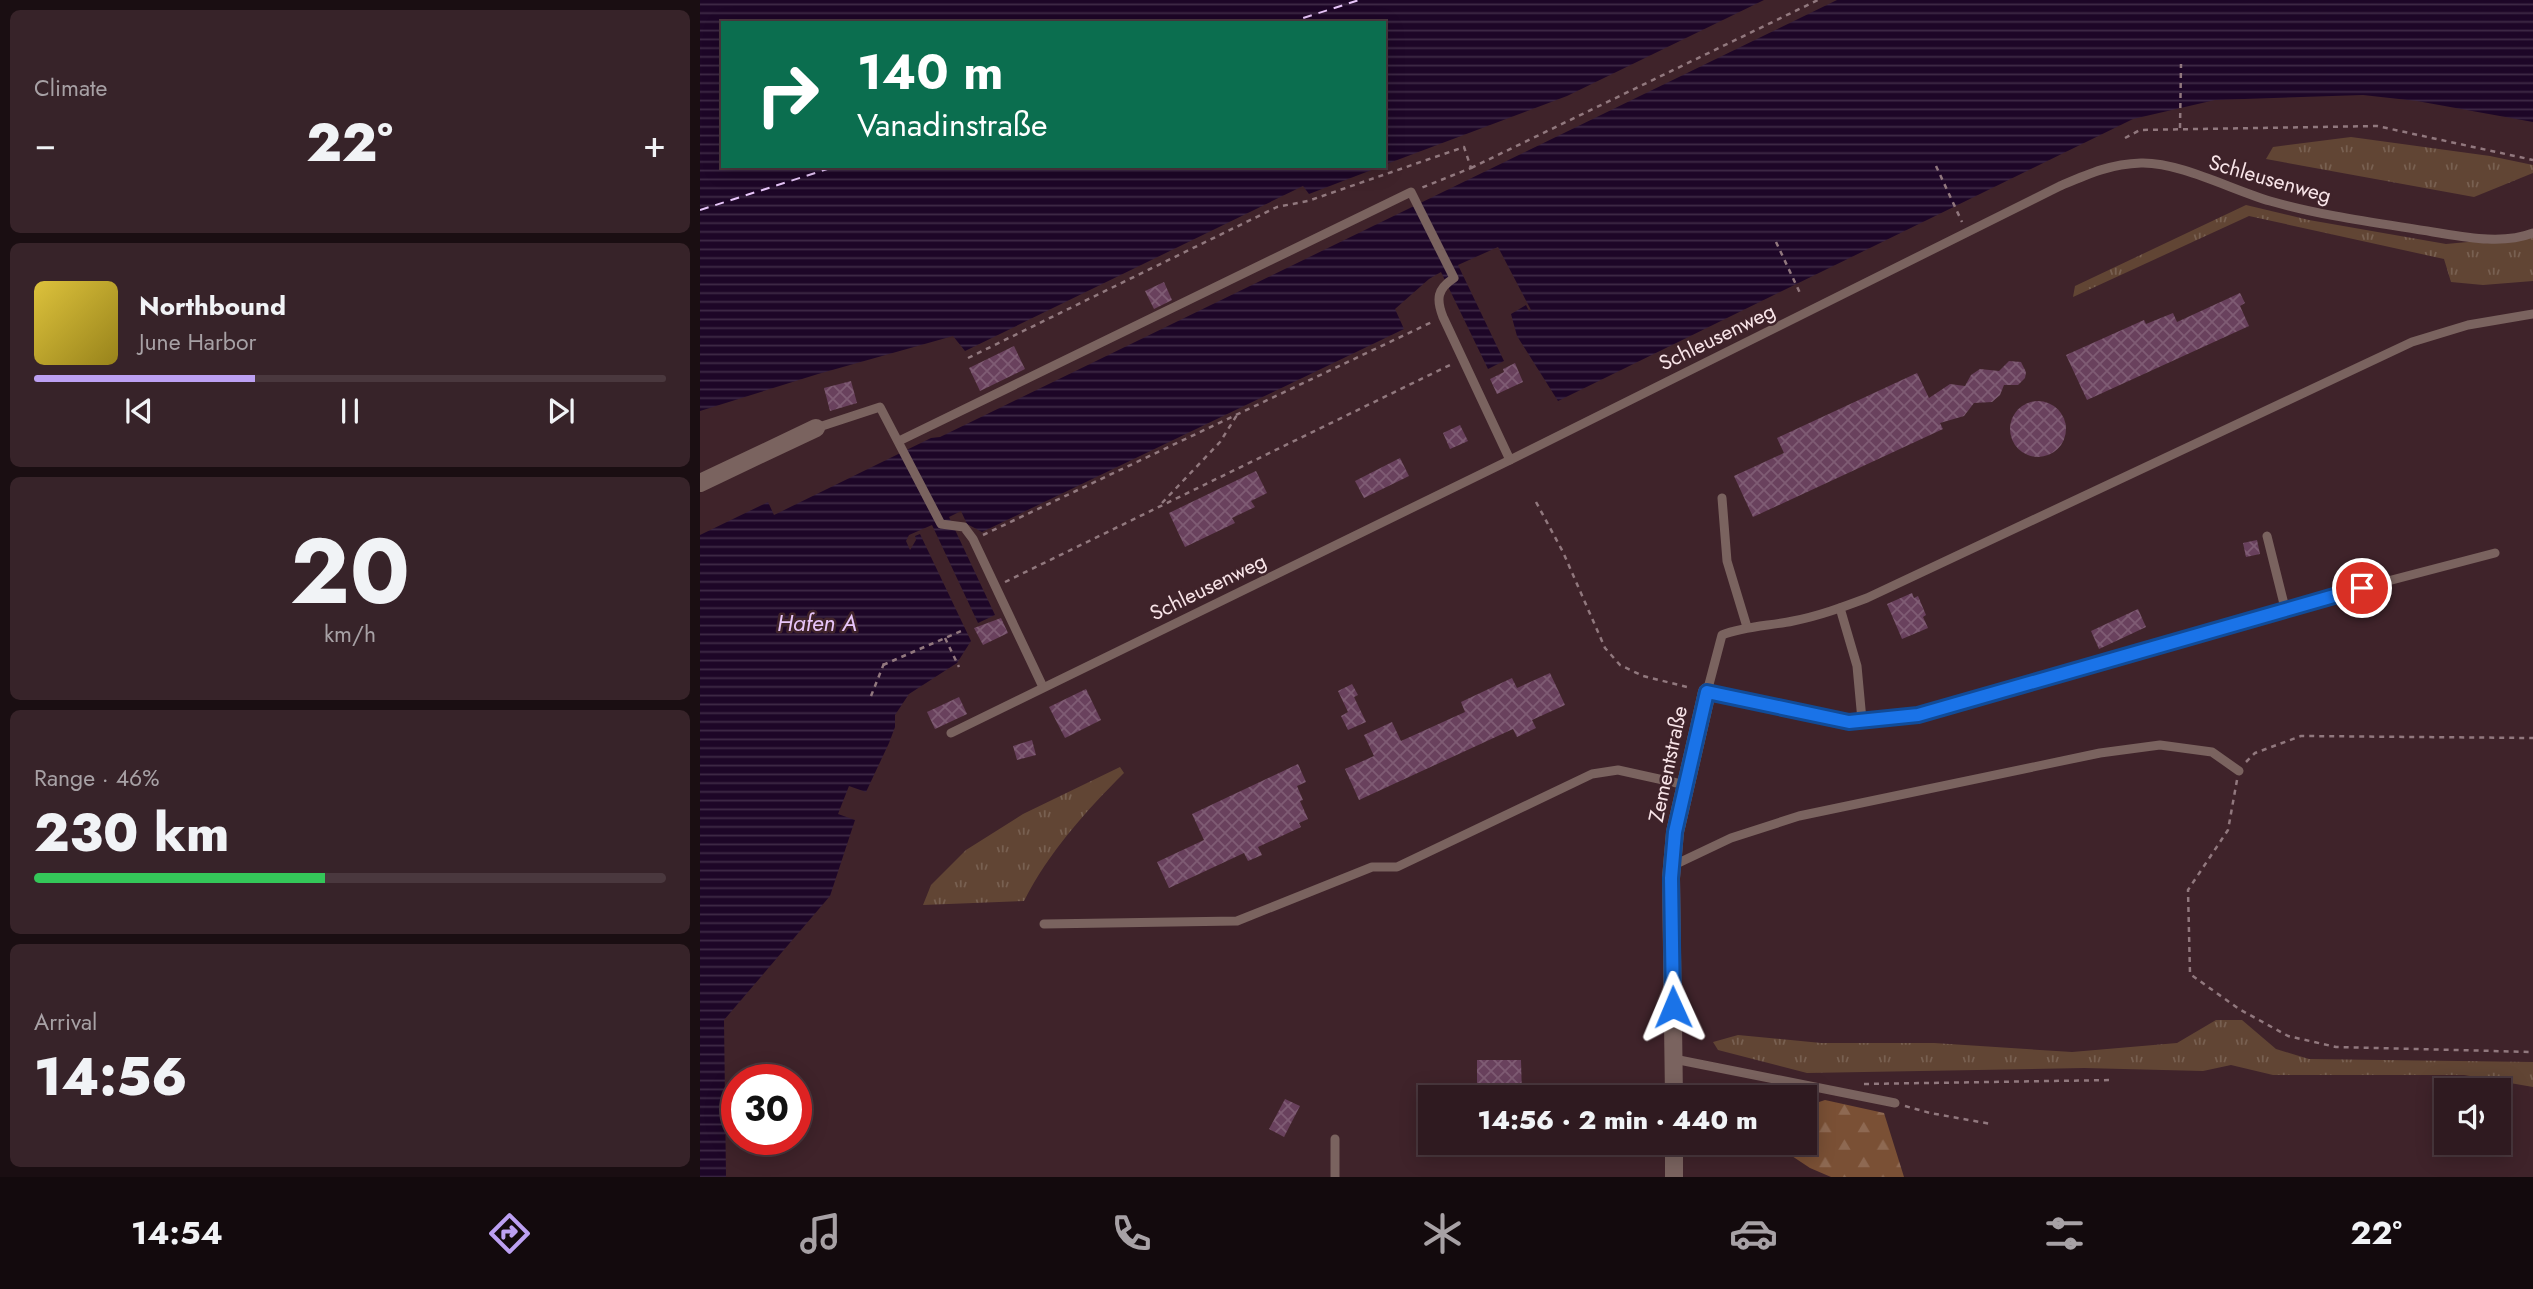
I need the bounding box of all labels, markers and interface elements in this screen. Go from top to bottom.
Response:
text: 140 m [857,37,1003,107]
icon: right [742,49,833,140]
text: Climate [34,71,107,105]
text: Vanadinstraße [857,102,1047,148]
text: 22° [306,105,393,181]
text: − [34,116,56,171]
text: + [643,116,666,171]
street label: Schleusenweg [2205,147,2335,211]
text: Northbound [139,287,286,325]
street label: Schleusenweg [1654,296,1780,378]
text: June Harbor [139,325,256,359]
icon: previous [120,392,158,430]
icon: pause [331,392,369,430]
icon: next [542,392,580,430]
text: 20 [290,506,410,637]
street label: Schleusenweg [1145,546,1271,628]
pin [2332,558,2392,618]
icon: arrive [2343,569,2381,607]
water label: Hafen A [777,606,857,640]
text: km/h [324,617,376,651]
street label: Zementstraße [1641,703,1695,825]
text: Range · 46% [34,761,160,795]
text: 230 km [34,795,229,871]
position arrow [1636,970,1710,1044]
text: Arrival [34,1005,97,1039]
text: 14:56 [34,1039,188,1115]
speed limit sign: 30 [721,1064,812,1155]
map controls [2434,1078,2511,1155]
button: sound [2434,1078,2511,1155]
text: 14:56 · 2 min · 440 m [1477,1101,1758,1139]
icon: directions [485,1209,534,1258]
icon: music [796,1209,845,1258]
icon: phone [1107,1209,1156,1258]
icon: climate [1418,1209,1467,1258]
icon: car [1729,1209,1778,1258]
icon: filters [2040,1209,2089,1258]
text: 14:54 [131,1210,223,1256]
text: 22° [2350,1210,2402,1256]

